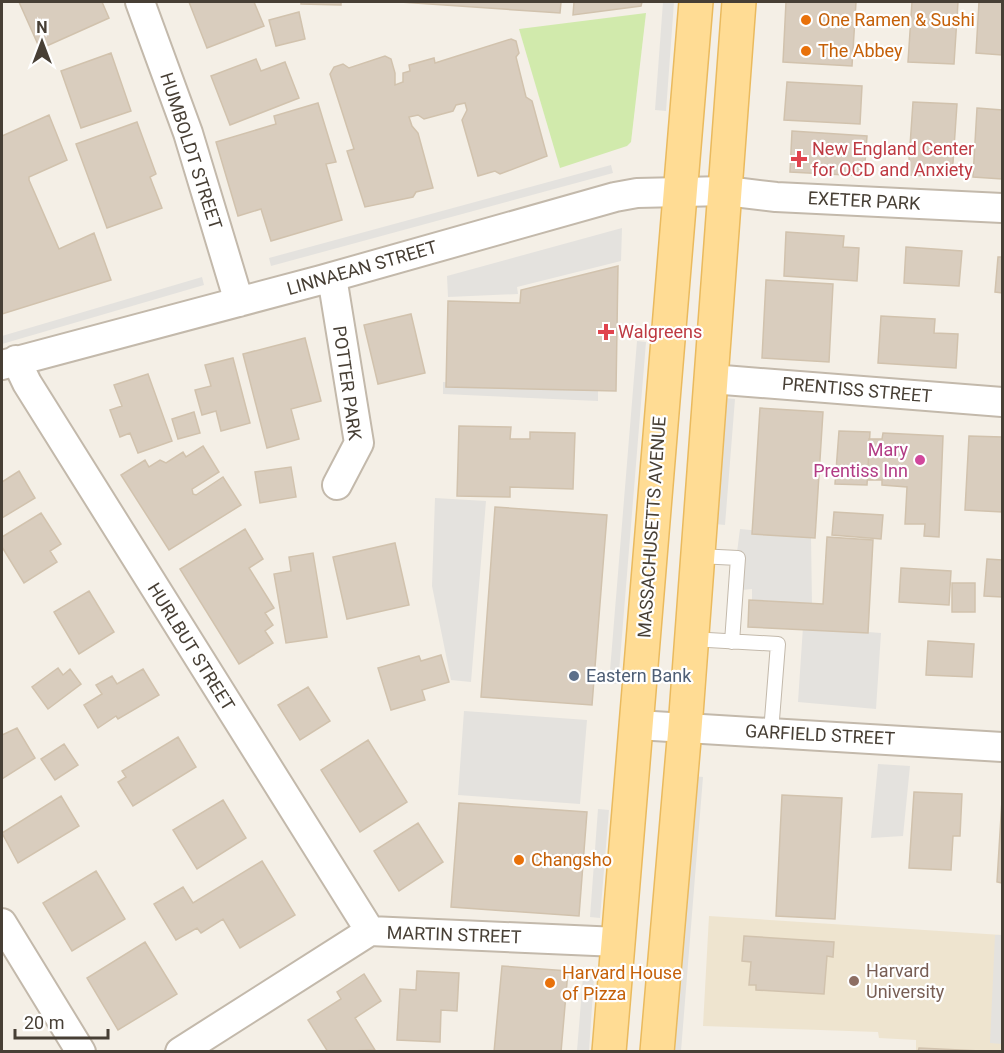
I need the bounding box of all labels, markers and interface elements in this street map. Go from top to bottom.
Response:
place label: One Ramen & Sushi [818,9,975,30]
north arrow [12,12,72,72]
marker: One Ramen & Sushi [799,13,813,27]
text: N [36,18,48,37]
place label: The Abbey [818,40,903,61]
marker: The Abbey [799,44,813,58]
street label: HUMBOLDT STREET [156,70,227,232]
place label: New England Center for OCD and Anxiety [812,138,974,180]
marker: New England Center for OCD and Anxiety [790,150,808,168]
street label: EXETER PARK [807,187,922,214]
street label: LINNAEAN STREET [284,236,440,299]
place label: Walgreens [618,321,702,342]
street label: POTTER PARK [329,324,366,442]
marker: Walgreens [599,325,613,339]
street label: PRENTISS STREET [781,372,933,407]
street label: MASSACHUSETTS AVENUE [633,415,670,638]
place label: Mary Prentiss Inn [813,439,908,481]
marker: Mary Prentiss Inn [913,453,927,467]
street label: HURLBUT STREET [144,579,239,715]
place label: Eastern Bank [586,665,692,686]
marker: Eastern Bank [567,669,581,683]
street label: GARFIELD STREET [745,720,896,749]
place label: Changsho [531,849,612,870]
marker: Changsho [512,853,526,867]
street label: MARTIN STREET [386,922,522,947]
place label: Harvard University [866,960,945,1002]
place label: Harvard House of Pizza [562,962,682,1004]
marker: Harvard University [847,974,861,988]
marker: Harvard House of Pizza [543,976,557,990]
scale bar [15,1002,108,1040]
text: 20 m [24,1012,64,1033]

